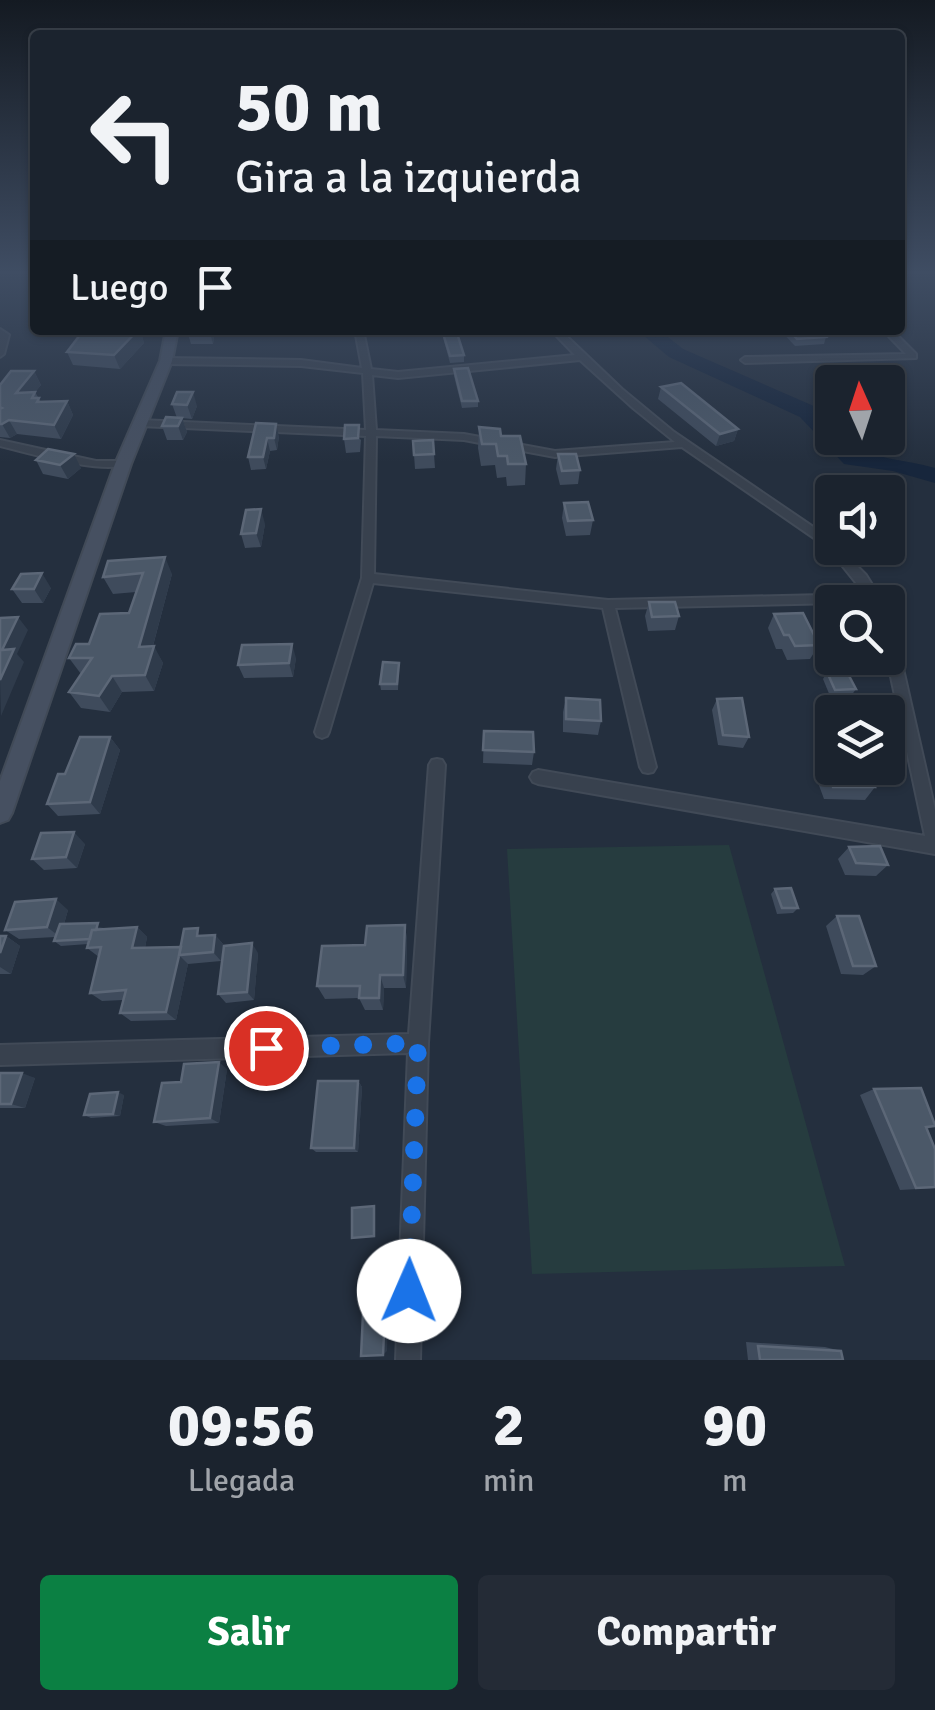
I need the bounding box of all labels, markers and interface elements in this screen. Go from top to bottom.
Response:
text: 50 m [235,64,383,150]
icon: left [70,70,200,200]
text: Gira a la izquierda [235,150,582,205]
icon: arrive [188,260,243,315]
text: Luego [70,264,168,311]
north arrow [815,365,905,455]
map controls [815,365,905,785]
button: sound [815,475,905,565]
button: search [815,585,905,675]
button: layers [815,695,905,785]
pin [224,1006,309,1091]
icon: arrive [239,1021,294,1076]
position arrow [357,1239,461,1343]
text: 09:56 [168,1389,315,1463]
text: 2 [493,1389,525,1463]
text: 90 [702,1389,767,1463]
text: Llegada [188,1461,295,1500]
text: min [483,1461,535,1500]
text: m [722,1461,748,1500]
button: Salir [40,1575,458,1690]
button: Compartir [478,1575,895,1690]

